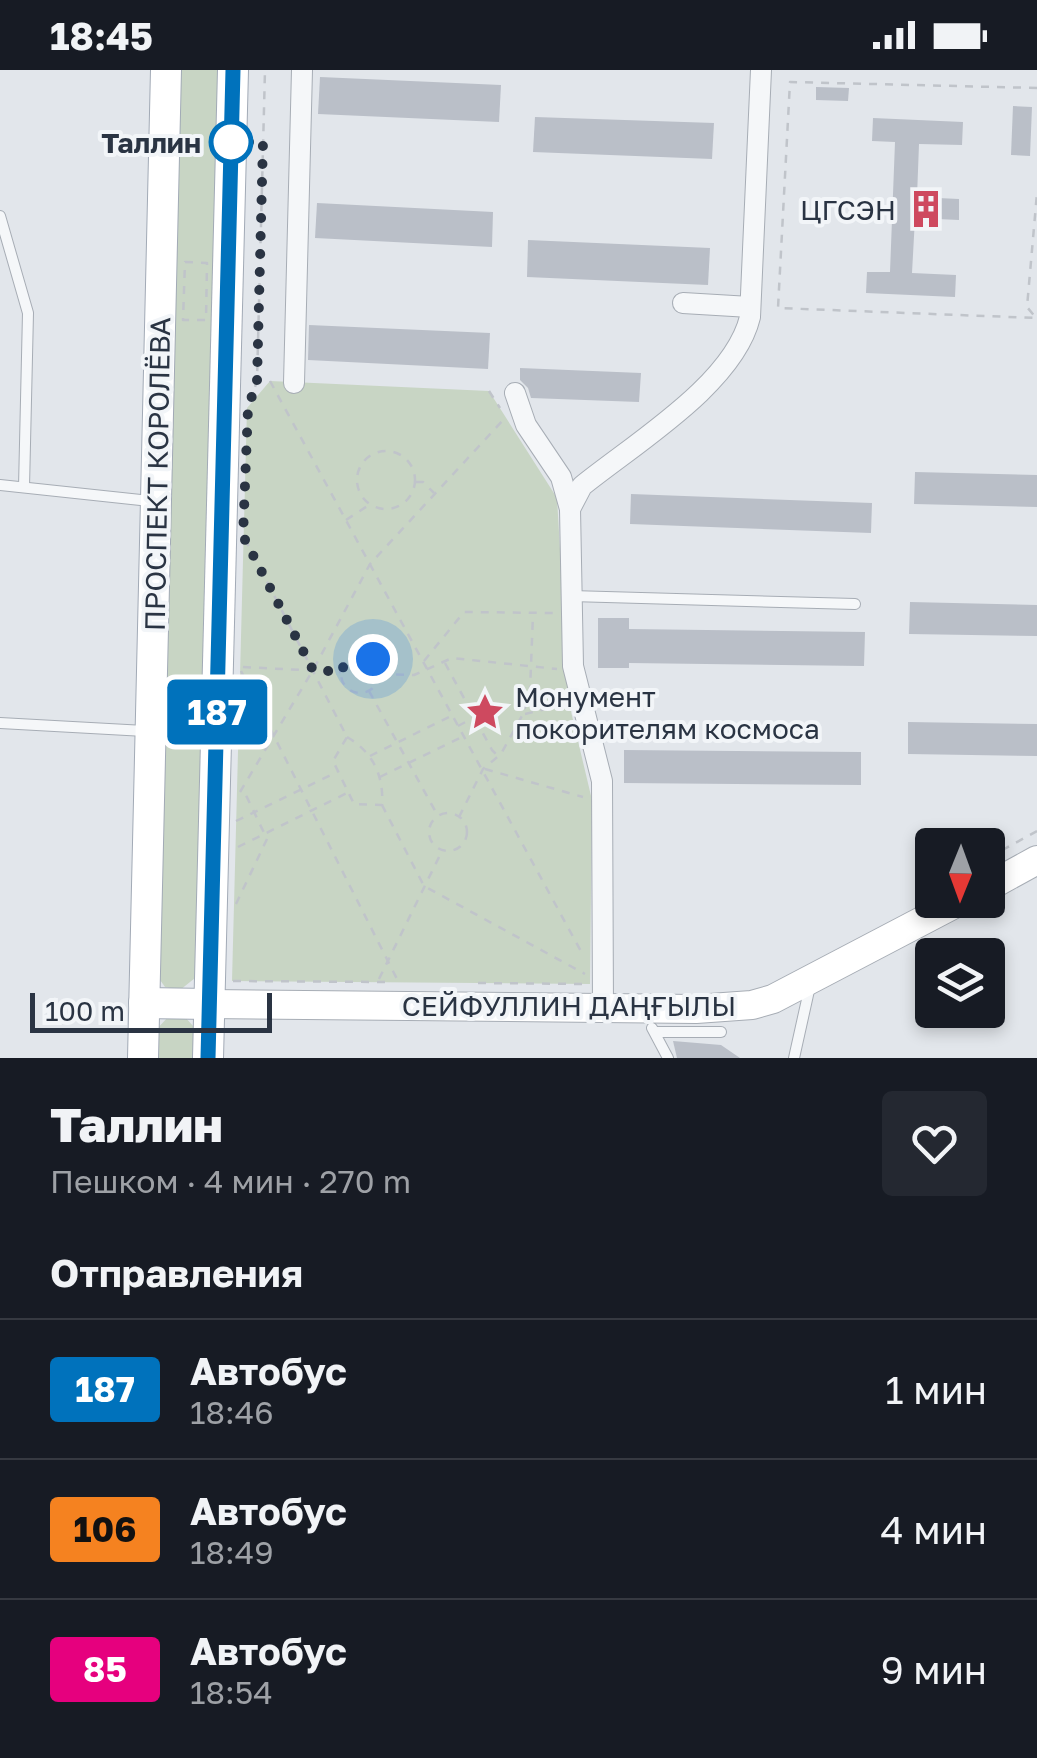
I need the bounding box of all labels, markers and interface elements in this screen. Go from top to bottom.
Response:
text: 18:45 [50,13,153,58]
marker: Таллин [210,121,252,163]
place label: Таллин [101,126,201,159]
building icon: ЦГСЭН [905,188,947,230]
place label: ЦГСЭН [800,193,896,226]
street label: ПРОСПЕКТ КОРОЛЁВА [138,316,176,631]
your location [348,634,398,684]
line badge: 187 [160,680,274,744]
place label: Монумент покорителям космоса [515,680,820,745]
text: 187 [187,691,247,733]
place icon: Монумент покорителям космоса [464,691,506,733]
north arrow [915,828,1005,918]
map controls [915,828,1005,1028]
button: layers [915,938,1005,1028]
scale bar [30,988,272,1033]
street label: СЕЙФУЛЛИН ДАҢҒЫЛЫ [402,989,736,1022]
text: 100 m [45,994,125,1027]
button: heart [882,1091,987,1196]
text: Таллин [50,1095,223,1153]
text: Пешком · 4 мин · 270 m [50,1162,411,1200]
text: Отправления [50,1250,303,1295]
text: Автобус [190,1348,347,1393]
text: 1 мин [885,1367,987,1412]
text: 187 [75,1368,135,1410]
text: 18:46 [190,1393,274,1431]
text: Автобус [190,1488,347,1533]
text: 4 мин [881,1507,987,1552]
text: 106 [73,1508,137,1550]
text: 18:49 [190,1533,274,1571]
text: Автобус [190,1628,347,1673]
text: 9 мин [881,1647,987,1692]
text: 85 [83,1648,127,1690]
text: 18:54 [190,1673,273,1711]

